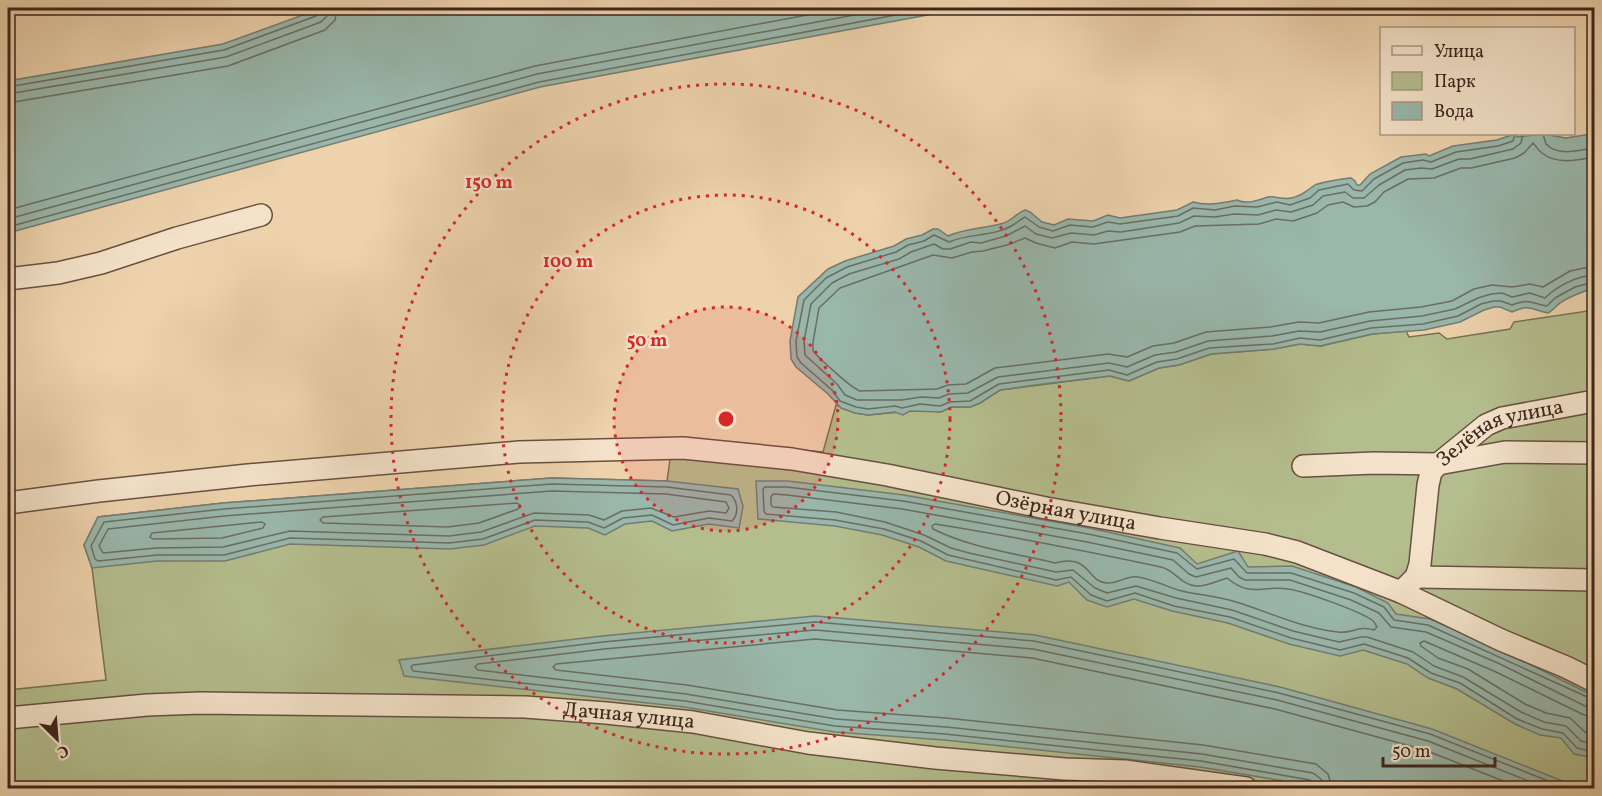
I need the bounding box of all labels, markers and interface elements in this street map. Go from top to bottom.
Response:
legend [1380,27,1575,135]
text: Улица [1434,40,1484,65]
text: Парк [1434,70,1476,95]
text: Вода [1434,100,1474,125]
text: 150 m [465,171,513,196]
text: 100 m [543,250,593,275]
text: 50 m [627,329,667,354]
street label: Зелёная улица [1430,392,1566,474]
centre of rings [716,409,736,429]
street label: Озёрная улица [993,483,1139,538]
street label: Дачная улица [562,695,696,737]
north arrow [27,709,87,769]
scale bar [1383,730,1496,768]
text: С [53,739,72,763]
text: 50 m [1392,740,1431,765]

